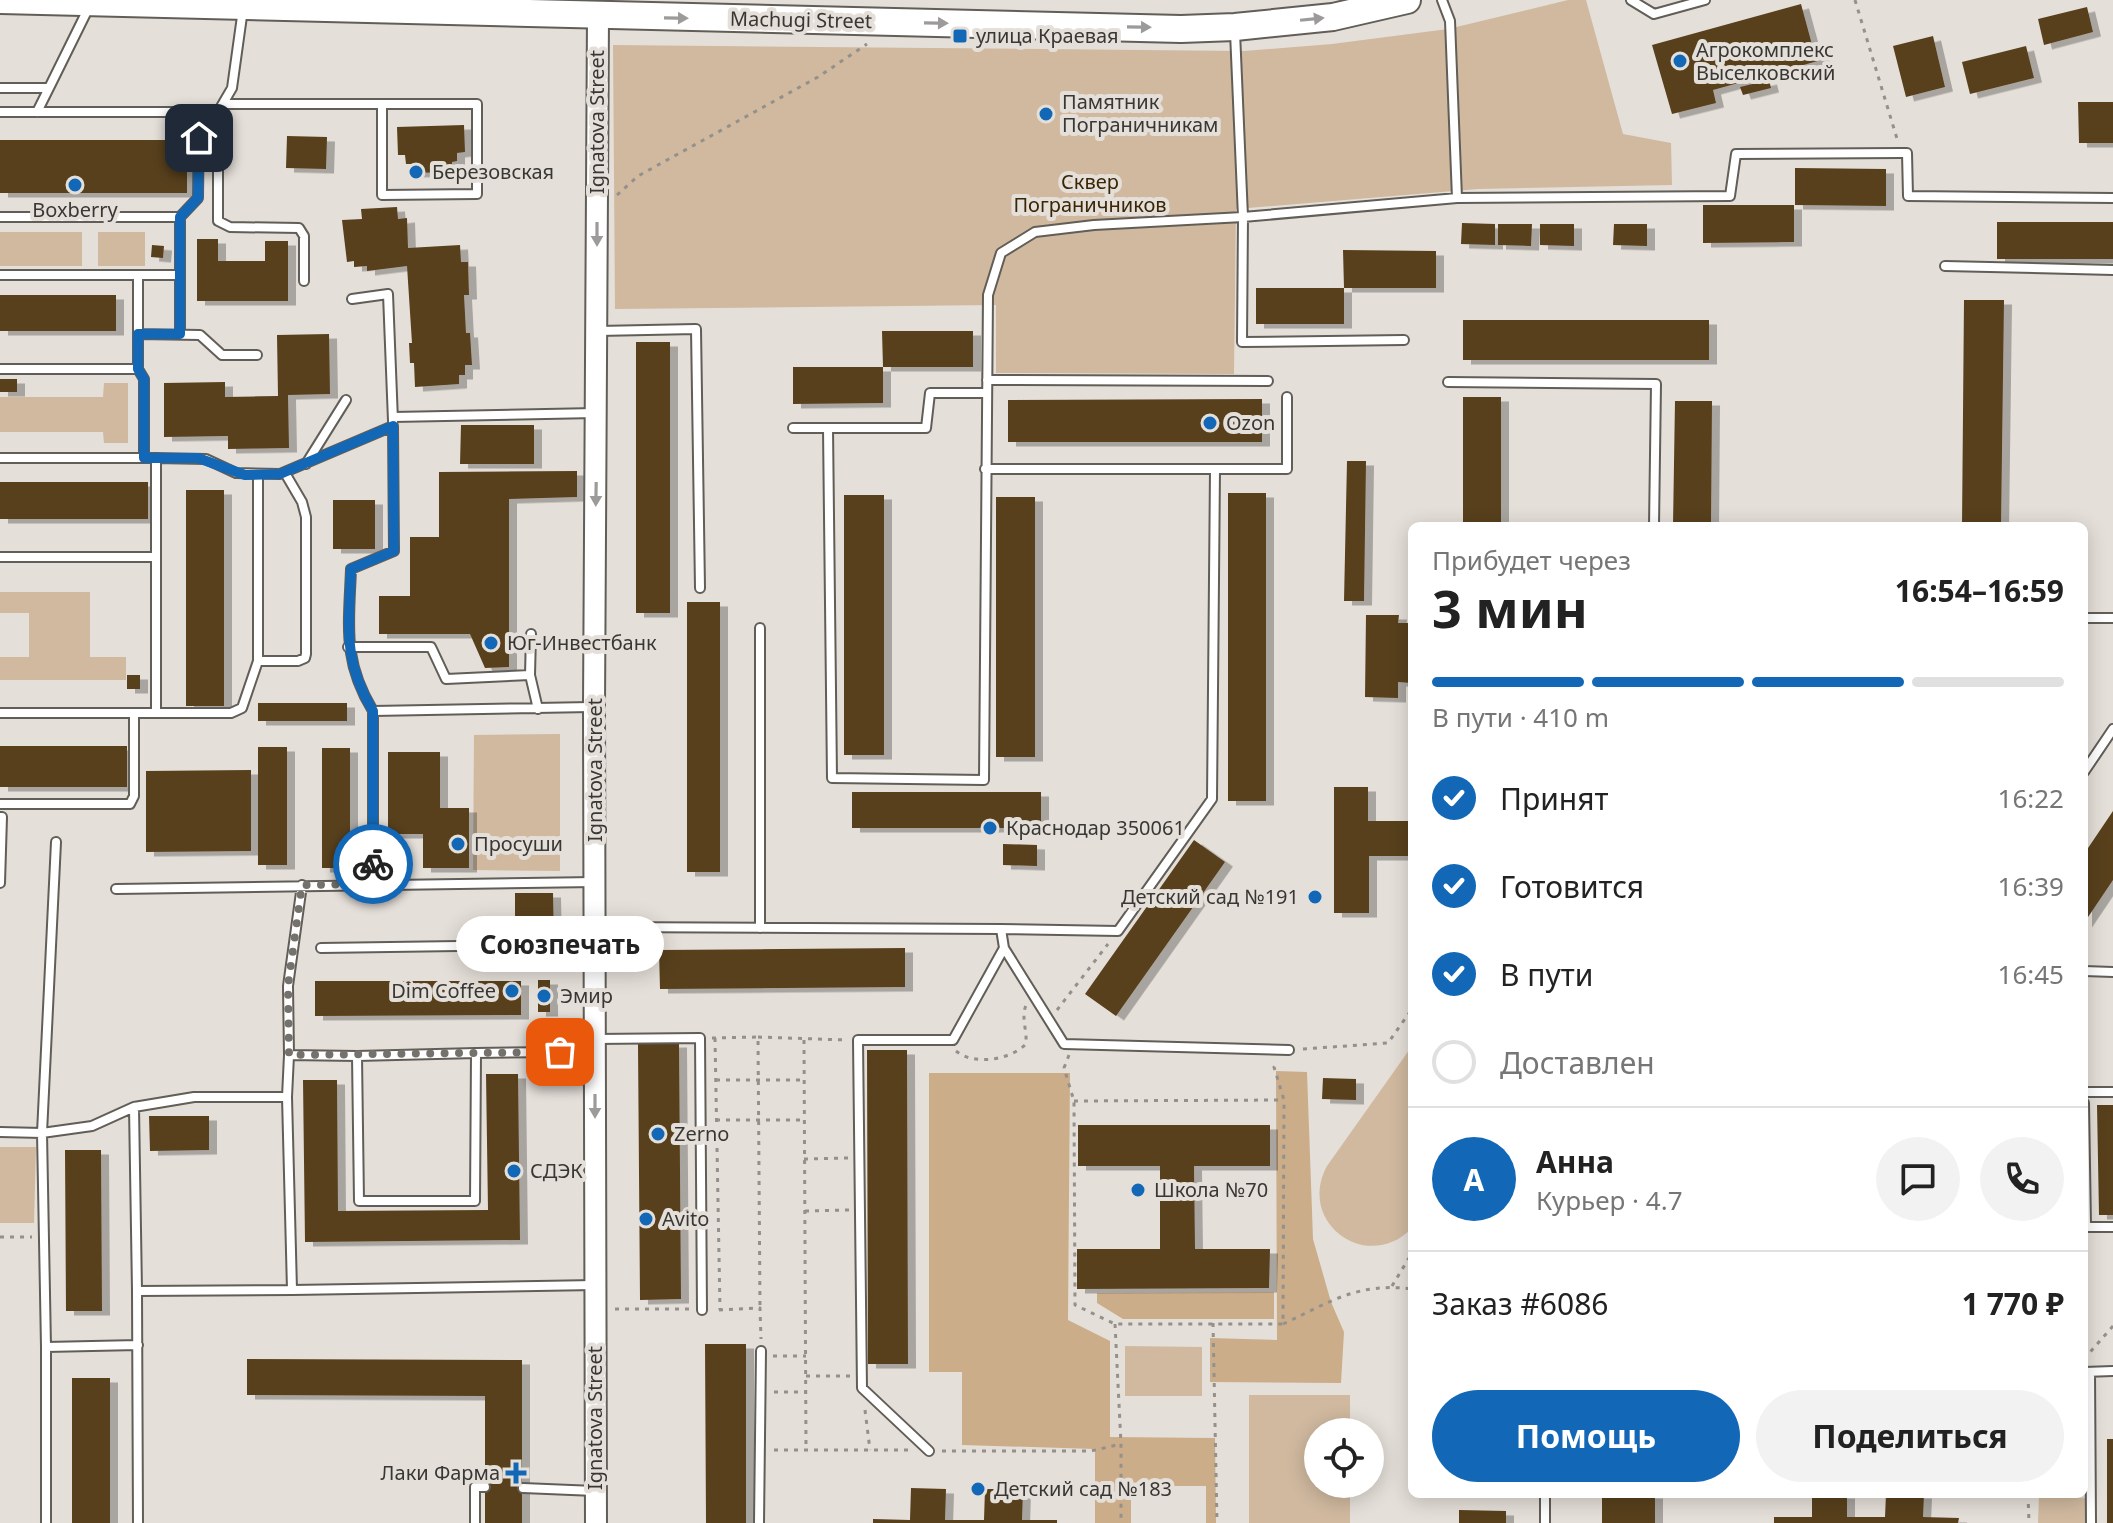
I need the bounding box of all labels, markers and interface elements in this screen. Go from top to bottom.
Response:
street label: Machugi Street [730,5,872,34]
one-way arrow [664,11,689,24]
one-way arrow [1300,13,1325,26]
one-way arrow [924,16,949,29]
one-way arrow [1127,21,1152,34]
place label: улица Краевая [976,22,1119,49]
marker: улица Краевая [951,27,969,45]
place label: Агрокомплекс Выселковский [1696,36,1835,86]
street label: Ignatova Street [583,50,610,194]
marker: Агрокомплекс Выселковский [1671,52,1689,70]
place label: Памятник Пограничникам [1062,88,1218,138]
pin [165,104,233,172]
marker: Памятник Пограничникам [1037,105,1055,123]
icon: home [177,116,221,160]
place label: Березовская [432,158,554,185]
marker: Березовская [407,163,425,181]
park label: Сквер Пограничников [1013,168,1167,218]
marker: Boxberry [66,176,84,194]
place label: Boxberry [32,196,119,223]
one-way arrow [591,222,603,247]
place label: Ozon [1226,409,1275,436]
marker: Ozon [1201,414,1219,432]
one-way arrow [590,482,602,507]
text: Прибудет через [1432,542,1631,578]
text: 16:54–16:59 [1895,570,2064,611]
text: 3 мин [1432,572,1588,643]
place label: Юг-Инвестбанк [507,629,657,656]
marker: Юг-Инвестбанк [482,634,500,652]
street label: Ignatova Street [581,698,608,842]
text: В пути · 410 m [1432,699,1609,735]
icon: check [1432,776,1476,820]
text: Принят [1500,778,1609,819]
text: 16:22 [1998,780,2064,816]
place label: Краснодар 350061 [1006,814,1185,841]
marker: Краснодар 350061 [981,819,999,837]
courier [333,824,413,904]
place label: Просуши [474,830,563,857]
marker: Просуши [449,835,467,853]
icon: bike [351,842,395,886]
icon: check [1432,864,1476,908]
text: Готовится [1500,866,1644,907]
text: 16:39 [1998,868,2064,904]
place label: Детский сад №191 [1121,883,1299,910]
marker: Детский сад №191 [1306,888,1324,906]
callout: Союзпечать [456,916,664,972]
text: Союзпечать [480,926,640,962]
icon: check [1432,952,1476,996]
text: В пути [1500,954,1593,995]
text: 16:45 [1998,956,2064,992]
place label: Dim Coffee [391,977,496,1004]
marker: Dim Coffee [503,982,521,1000]
place label: Эмир [560,982,613,1009]
marker: Эмир [535,987,553,1005]
pin [526,1018,594,1086]
icon: bag [538,1030,582,1074]
text: Доставлен [1500,1042,1655,1083]
one-way arrow [589,1094,601,1119]
place label: Zerno [674,1120,729,1147]
marker: Zerno [649,1125,667,1143]
button: chat [1876,1137,1960,1221]
button: phone [1980,1137,2064,1221]
text: Анна [1536,1141,1614,1182]
place label: СДЭК [530,1157,583,1184]
text: А [1464,1159,1484,1200]
marker: СДЭК [505,1162,523,1180]
place label: Школа №70 [1154,1176,1268,1203]
marker: Школа №70 [1129,1181,1147,1199]
text: Курьер · 4.7 [1536,1182,1683,1218]
place label: Avito [662,1205,709,1232]
marker: Avito [637,1210,655,1228]
text: Заказ #6086 [1432,1283,1608,1324]
text: 1 770 ₽ [1962,1283,2064,1324]
street label: Ignatova Street [581,1346,608,1490]
button: Помощь [1432,1390,1740,1482]
button: Поделиться [1756,1390,2064,1482]
map controls [1304,1418,1384,1498]
button: locate [1304,1418,1384,1498]
place label: Лаки Фарма [381,1459,500,1486]
marker: Лаки Фарма [507,1464,525,1482]
place label: Детский сад №183 [994,1475,1172,1502]
marker: Детский сад №183 [969,1480,987,1498]

